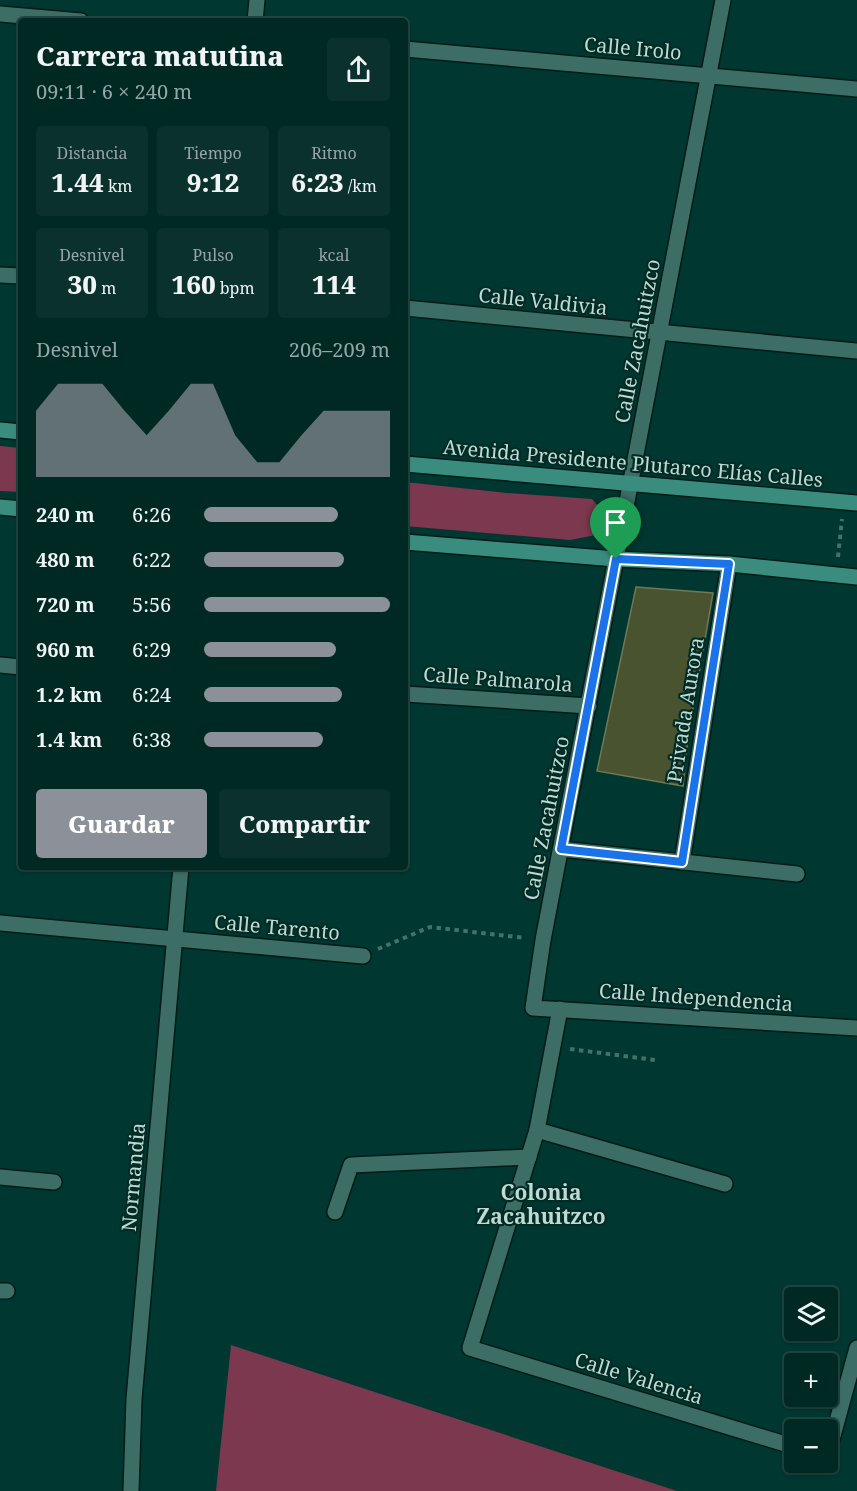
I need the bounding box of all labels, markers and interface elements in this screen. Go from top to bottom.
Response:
street label: Calle Irolo [583,30,683,66]
text: Carrera matutina [36,37,284,74]
button: share [327,38,390,101]
text: 09:11 · 6 × 240 m [36,78,192,105]
text: Distancia [57,142,127,164]
text: Tiempo [184,142,242,164]
text: Ritmo [311,142,357,164]
text: 1.44 [52,164,104,200]
text: 9:12 [187,164,239,200]
text: 6:23 [291,164,344,200]
text: km [104,175,132,197]
text: /km [344,175,377,197]
text: Desnivel [59,244,125,266]
text: Pulso [192,244,234,266]
text: kcal [319,244,349,266]
street label: Calle Zacahuitzco [608,257,666,425]
text: 30 [68,266,97,302]
text: 160 [171,266,216,302]
text: 114 [312,266,356,302]
text: m [97,277,116,299]
text: bpm [216,277,255,299]
street label: Calle Valdivia [477,281,609,321]
text: Desnivel [36,336,118,363]
text: 206–209 m [289,336,390,363]
street label: Avenida Presidente Plutarco Elías Calles [442,433,824,493]
pin [590,497,641,559]
text: 240 m [36,501,95,528]
text: 6:26 [132,501,171,528]
icon: arrive [599,506,632,539]
text: 480 m [36,546,95,573]
text: 6:22 [132,546,171,573]
text: 720 m [36,591,95,618]
text: 5:56 [132,591,171,618]
street label: Privada Aurora [660,635,710,785]
text: 960 m [36,636,95,663]
text: 6:29 [132,636,171,663]
street label: Calle Palmarola [422,660,574,698]
text: 1.2 km [36,681,102,708]
text: 6:24 [132,681,171,708]
text: 1.4 km [36,726,102,753]
text: 6:38 [132,726,171,753]
street label: Calle Zacahuitzco [517,734,575,902]
button: Guardar [36,789,207,858]
button: Compartir [219,789,390,858]
street label: Calle Tarento [213,908,341,946]
street label: Calle Independencia [598,977,794,1017]
street label: Normandia [115,1121,151,1233]
district label: Colonia Zacahuitzco [476,1178,606,1230]
map controls [784,1287,838,1473]
button: layers [784,1287,838,1341]
street label: Calle Valencia [572,1346,706,1410]
button: + [784,1353,838,1407]
button: − [784,1419,838,1473]

